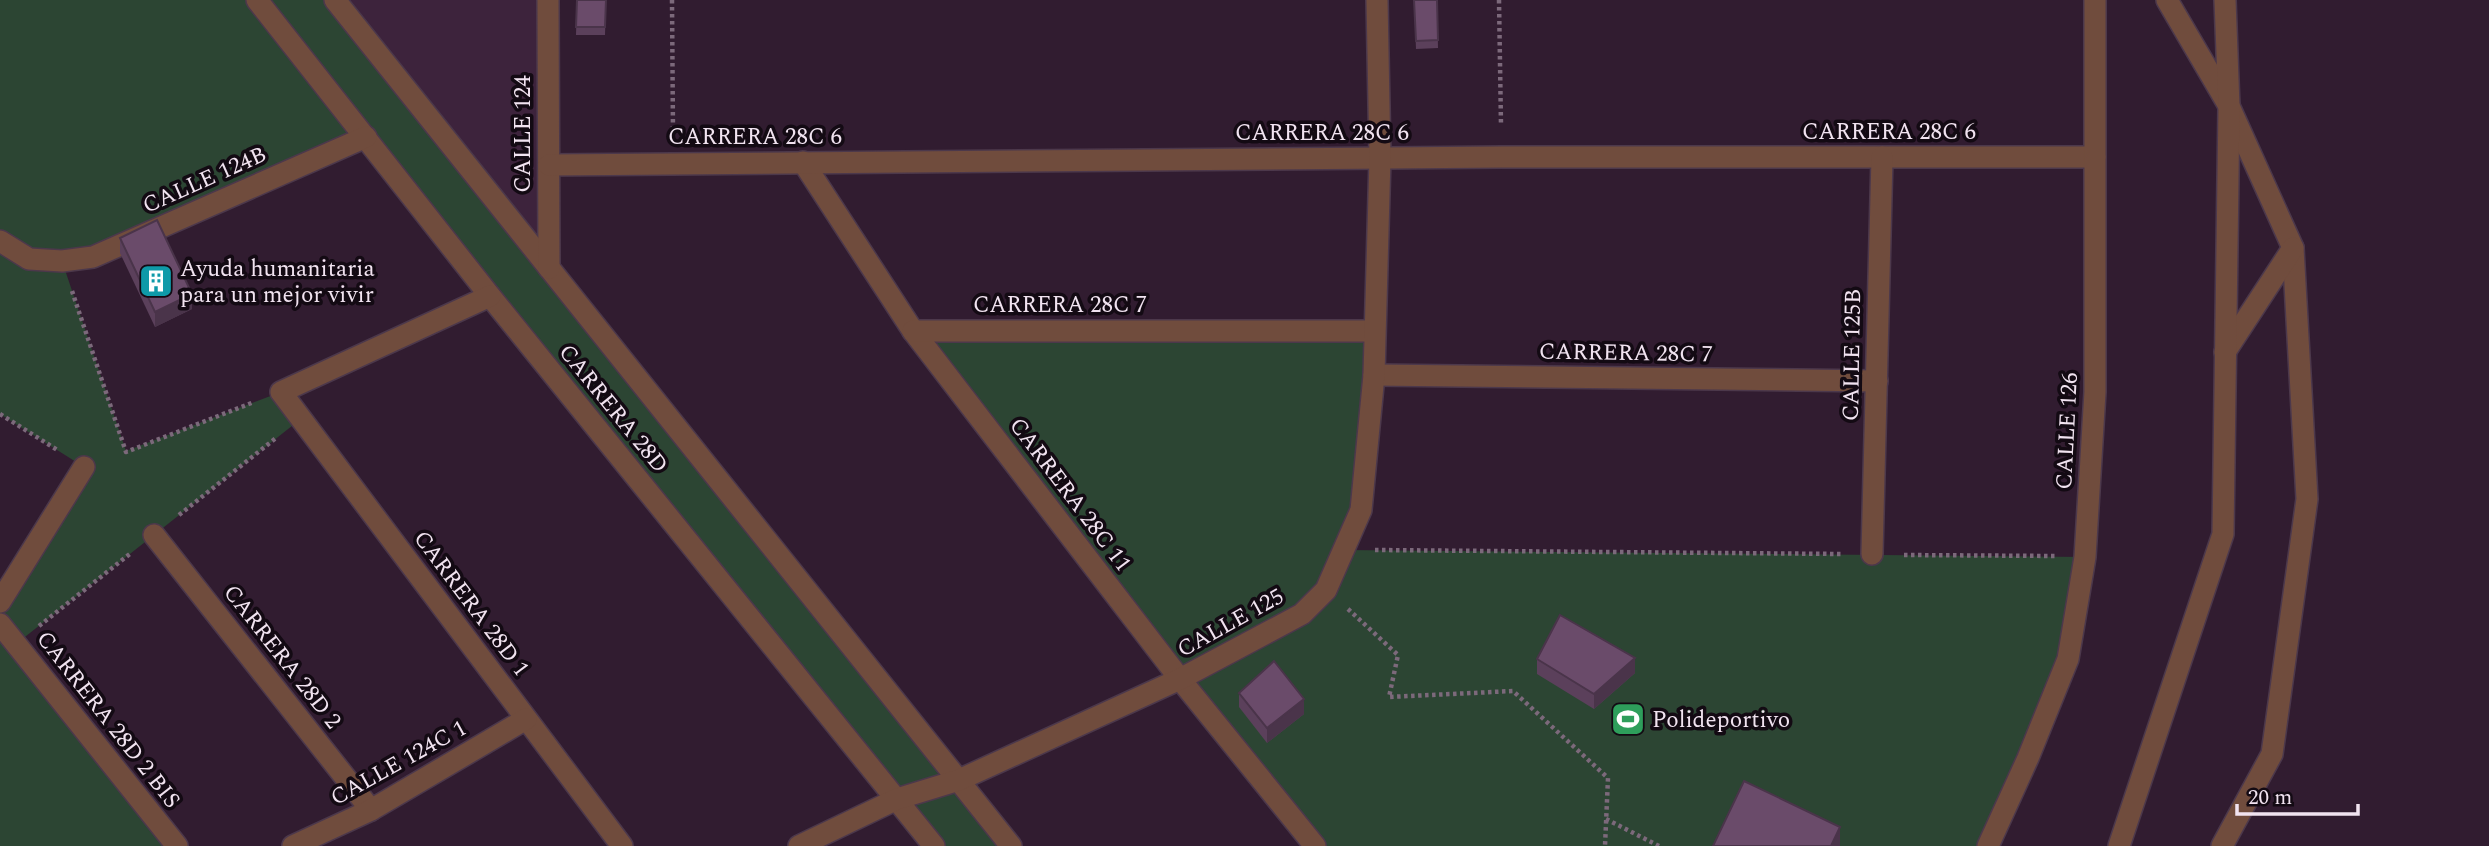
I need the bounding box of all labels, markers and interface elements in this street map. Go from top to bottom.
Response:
street label: CALLE 124 [506,75,541,193]
street label: CARRERA 28C 6 [1802,115,1976,150]
street label: CARRERA 28C 6 [1235,116,1409,151]
street label: CARRERA 28C 6 [668,120,842,155]
street label: CALLE 124B [137,137,272,223]
place label: Ayuda humanitaria para un mejor vivir [180,252,375,313]
building icon: Ayuda humanitaria para un mejor vivir [137,262,175,300]
street label: CARRERA 28C 7 [973,288,1147,323]
street label: CALLE 125B [1834,288,1871,422]
street label: CARRERA 28C 7 [1539,334,1713,373]
street label: CARRERA 28D [550,337,676,481]
street label: CALLE 126 [2047,372,2088,491]
street label: CARRERA 28C 11 [1000,410,1140,580]
street label: CARRERA 28D 1 [404,523,537,684]
street label: CARRERA 28D 2 [214,577,350,737]
street label: CALLE 125 [1171,580,1291,667]
street label: CARRERA 28D 2 BIS [27,624,188,816]
sports icon: Polideportivo [1609,700,1647,738]
place label: Polideportivo [1652,703,1790,738]
street label: CALLE 124C 1 [324,711,473,815]
scale bar [2237,772,2358,816]
text: 20 m [2248,782,2292,814]

